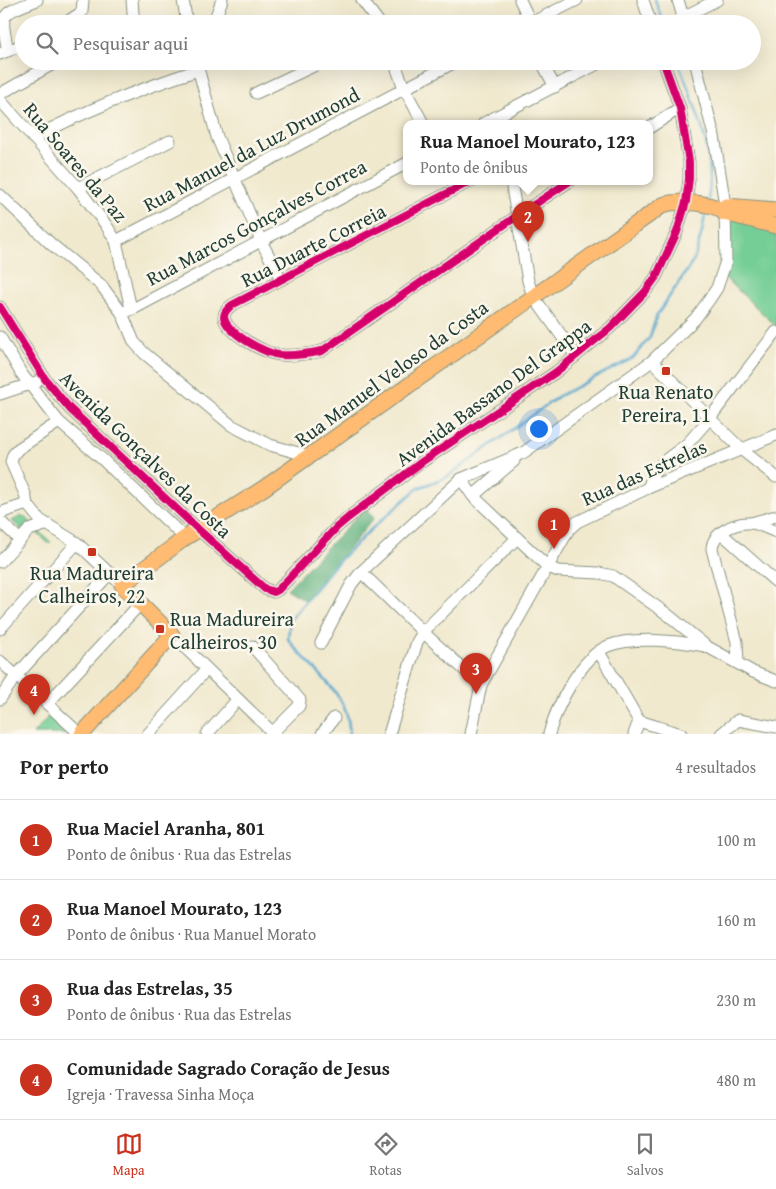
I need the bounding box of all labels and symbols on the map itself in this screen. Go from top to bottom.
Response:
street label: Rua Manuel da Luz Drumond [138,79,365,218]
street label: Rua Soares da Paz [17,96,135,228]
street label: Rua Marcos Gonçalves Correa [141,151,372,293]
street label: Rua Duarte Correia [235,196,391,294]
pin: 2 [512,201,544,242]
street label: Rua Manuel Veloso da Costa [288,292,494,453]
street label: Avenida Bassano Del Grappa [389,311,597,473]
street label: Avenida Gonçalves da Costa [53,364,239,545]
marker: Rua Renato Pereira, 11 [660,365,672,377]
place label: Rua Renato Pereira, 11 [618,377,714,429]
your location [526,416,552,442]
street label: Rua das Estrelas [577,431,711,513]
pin: 1 [538,508,570,549]
marker: Rua Madureira Calheiros, 22 [86,546,98,558]
place label: Rua Madureira Calheiros, 22 [30,558,155,610]
place label: Rua Madureira Calheiros, 30 [170,604,295,656]
marker: Rua Madureira Calheiros, 30 [154,623,166,635]
pin: 3 [460,653,492,694]
pin: 4 [18,674,50,715]

